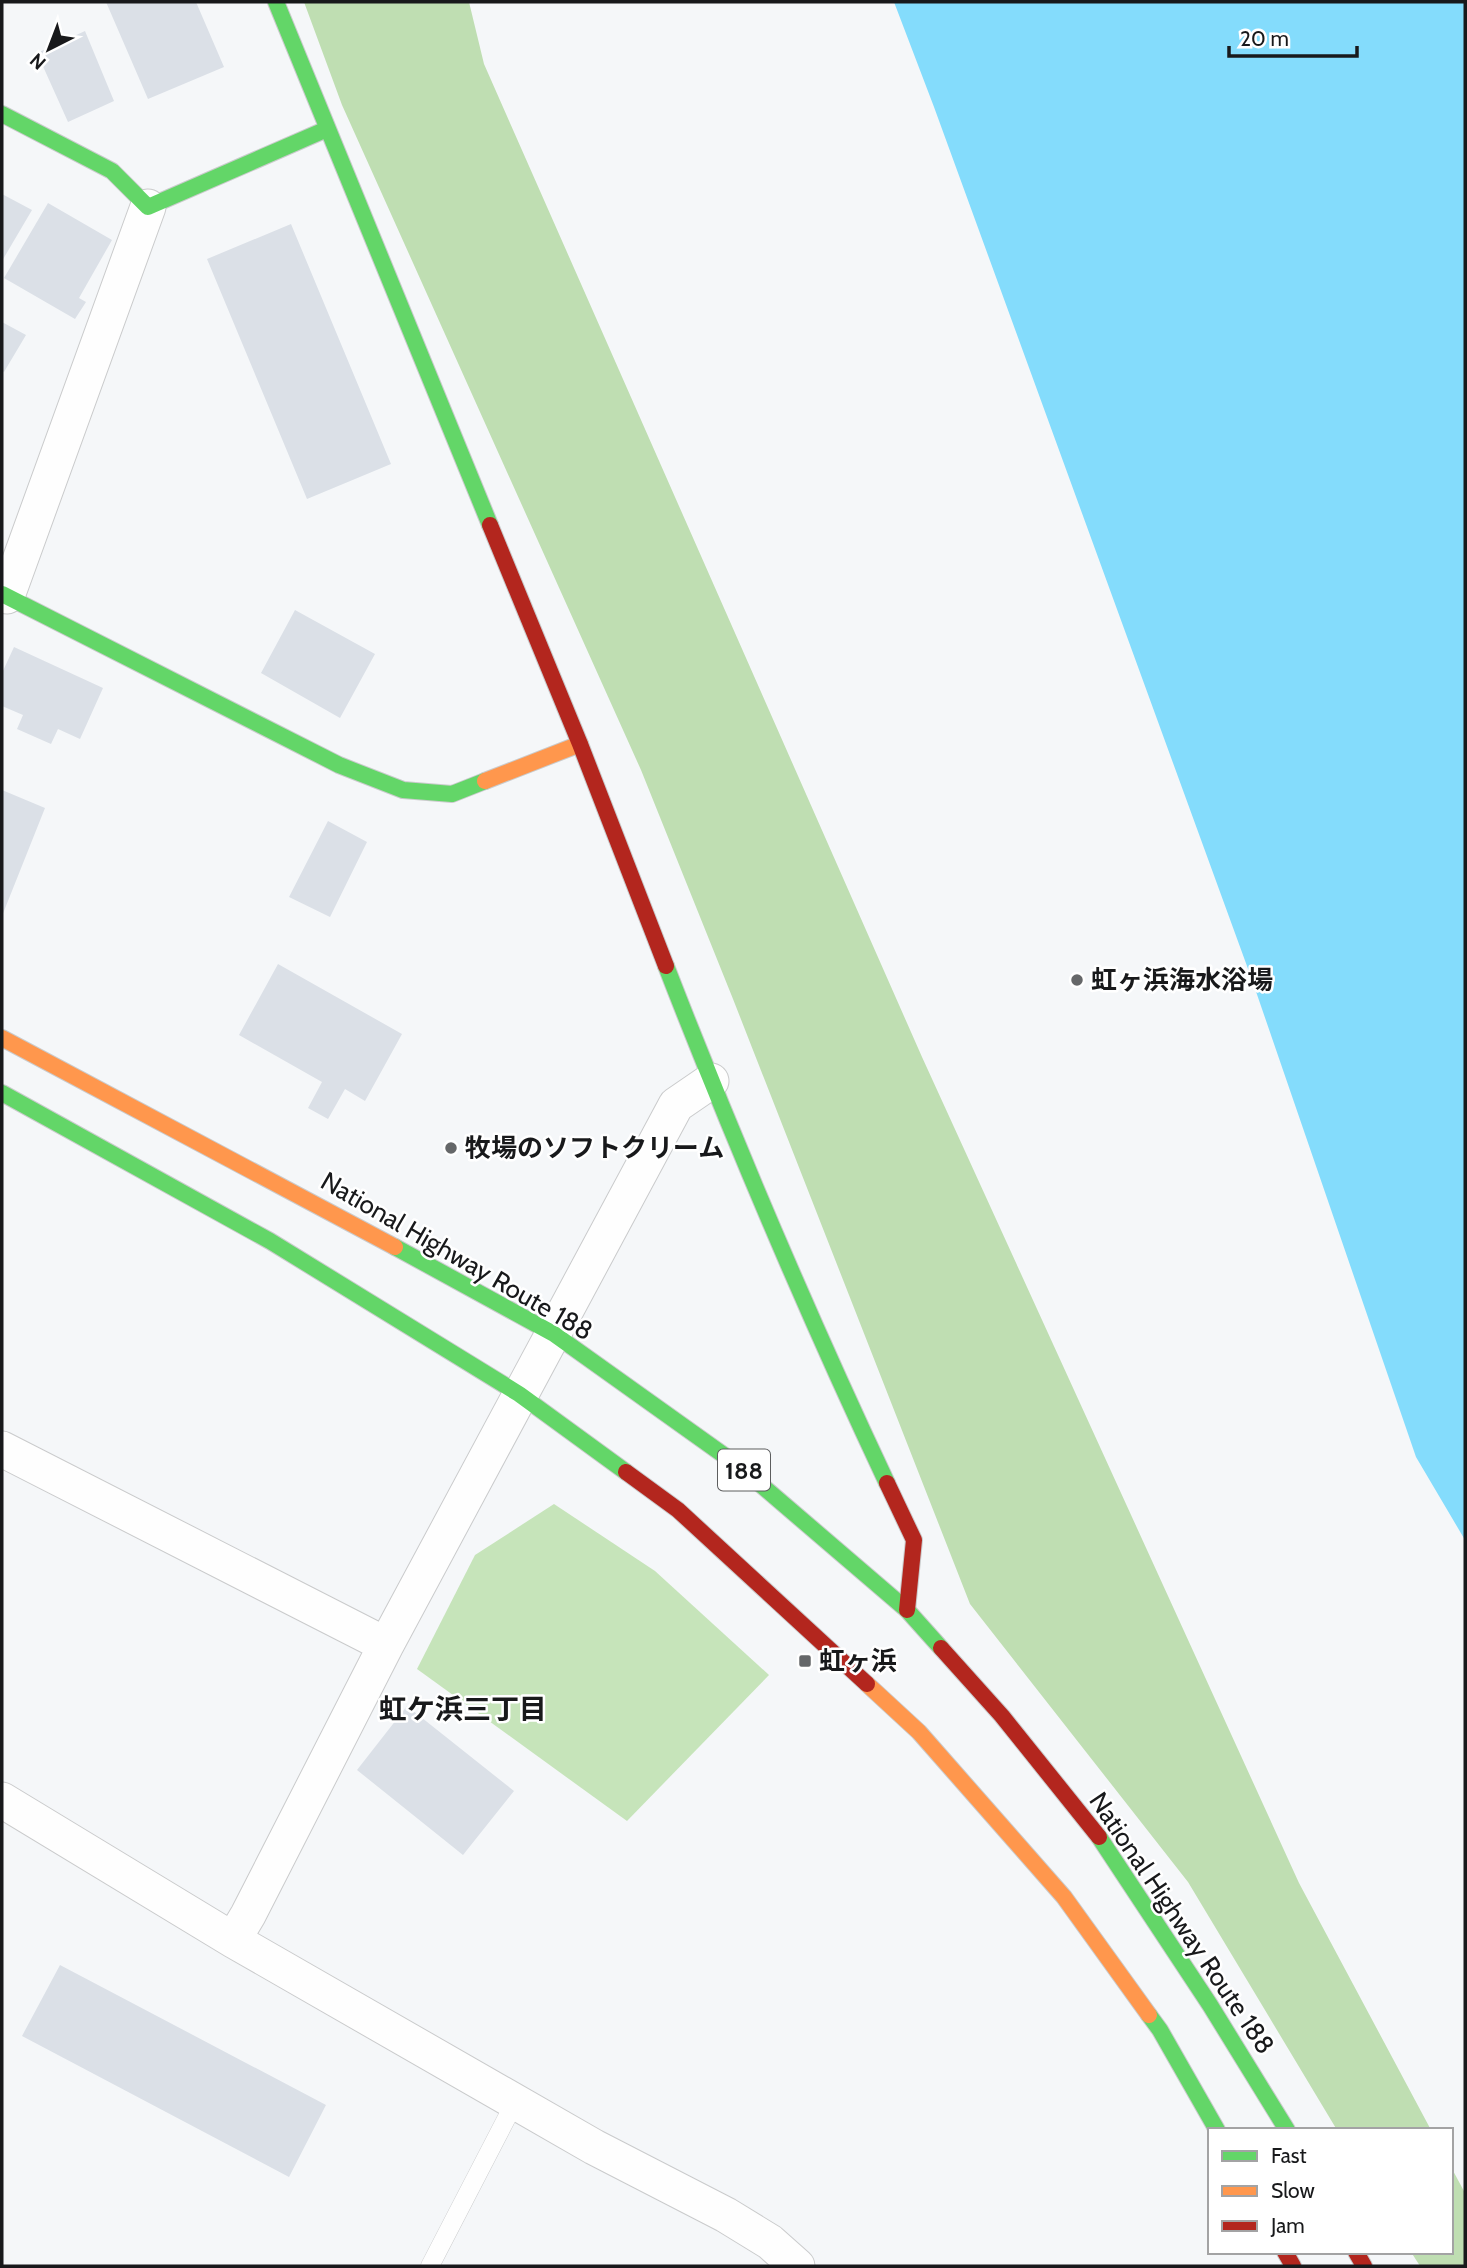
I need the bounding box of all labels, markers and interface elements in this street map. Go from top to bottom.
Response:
north arrow [14,14,84,84]
scale bar [1229,14,1357,58]
text: 20 m [1240,26,1289,51]
text: N [25,48,51,74]
place label: 虹ヶ浜海水浴場 [1091,964,1273,996]
marker: 虹ヶ浜海水浴場 [1069,972,1085,988]
place label: 牧場のソフトクリーム [465,1132,724,1164]
marker: 牧場のソフトクリーム [443,1140,459,1156]
street label: National Highway Route 188 [315,1165,599,1347]
road number: 188 [718,1450,770,1490]
place label: 虹ヶ浜 [819,1645,897,1677]
marker: 虹ヶ浜 [797,1653,813,1669]
district label: 虹ケ浜三丁目 [379,1692,547,1726]
street label: National Highway Route 188 [1082,1786,1282,2060]
legend [1208,2128,1453,2254]
text: Fast [1271,2143,1307,2168]
text: Slow [1271,2178,1315,2203]
text: Jam [1270,2213,1305,2238]

